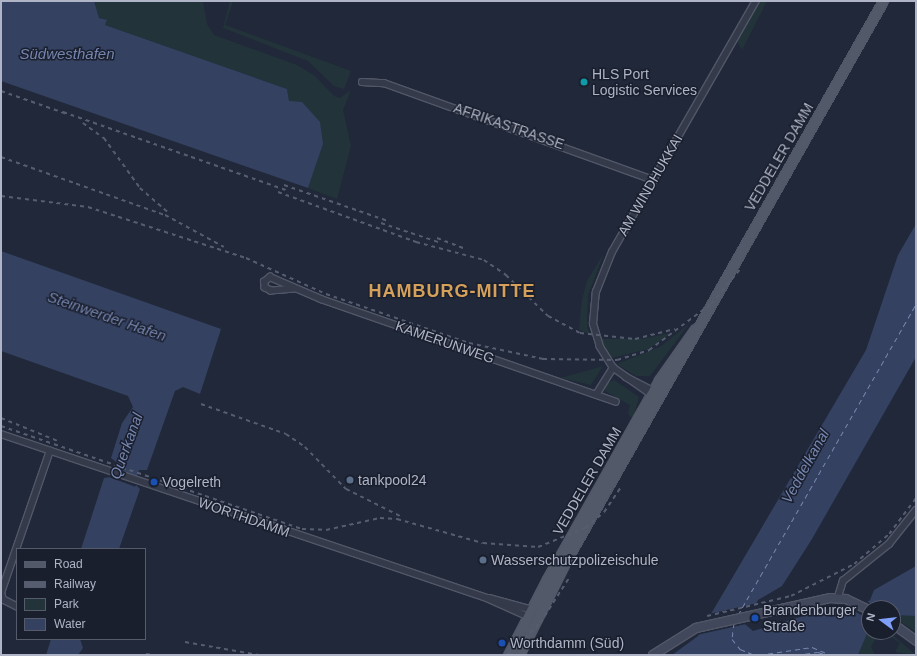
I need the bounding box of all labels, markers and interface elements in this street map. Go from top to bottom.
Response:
water label: Südwesthafen [19,45,115,63]
place label: HLS Port Logistic Services [592,66,697,98]
marker: HLS Port Logistic Services [579,77,589,87]
street label: AFRIKASTRASSE [451,99,567,153]
street label: VEDDELER DAMM [741,100,817,214]
street label: AM WINDHUKKAI [614,131,686,239]
district label: HAMBURG-MITTE [369,280,535,302]
water label: Steinwerder Hafen [45,287,169,345]
street label: KAMERUNWEG [393,317,497,367]
water label: Querkanal [106,410,146,482]
street label: VEDDELER DAMM [549,424,625,538]
water label: Veddelkanal [777,426,833,506]
place label: tankpool24 [358,472,427,488]
place label: Vogelreth [162,474,221,490]
marker: tankpool24 [345,475,355,485]
marker: Vogelreth [149,477,159,487]
street label: WORTHDAMM [196,494,292,540]
legend [16,548,146,640]
place label: Wasserschutzpolizeischule [491,552,659,568]
marker: Wasserschutzpolizeischule [478,555,488,565]
text: Road [54,557,83,571]
text: Railway [54,577,96,591]
text: Park [54,597,79,611]
north arrow [861,600,901,640]
place label: Brandenburger Straße [763,602,856,634]
text: N [864,612,877,623]
marker: Brandenburger Straße [750,613,760,623]
text: Water [54,617,86,631]
place label: Worthdamm (Süd) [510,635,624,651]
marker: Worthdamm (Süd) [497,638,507,648]

